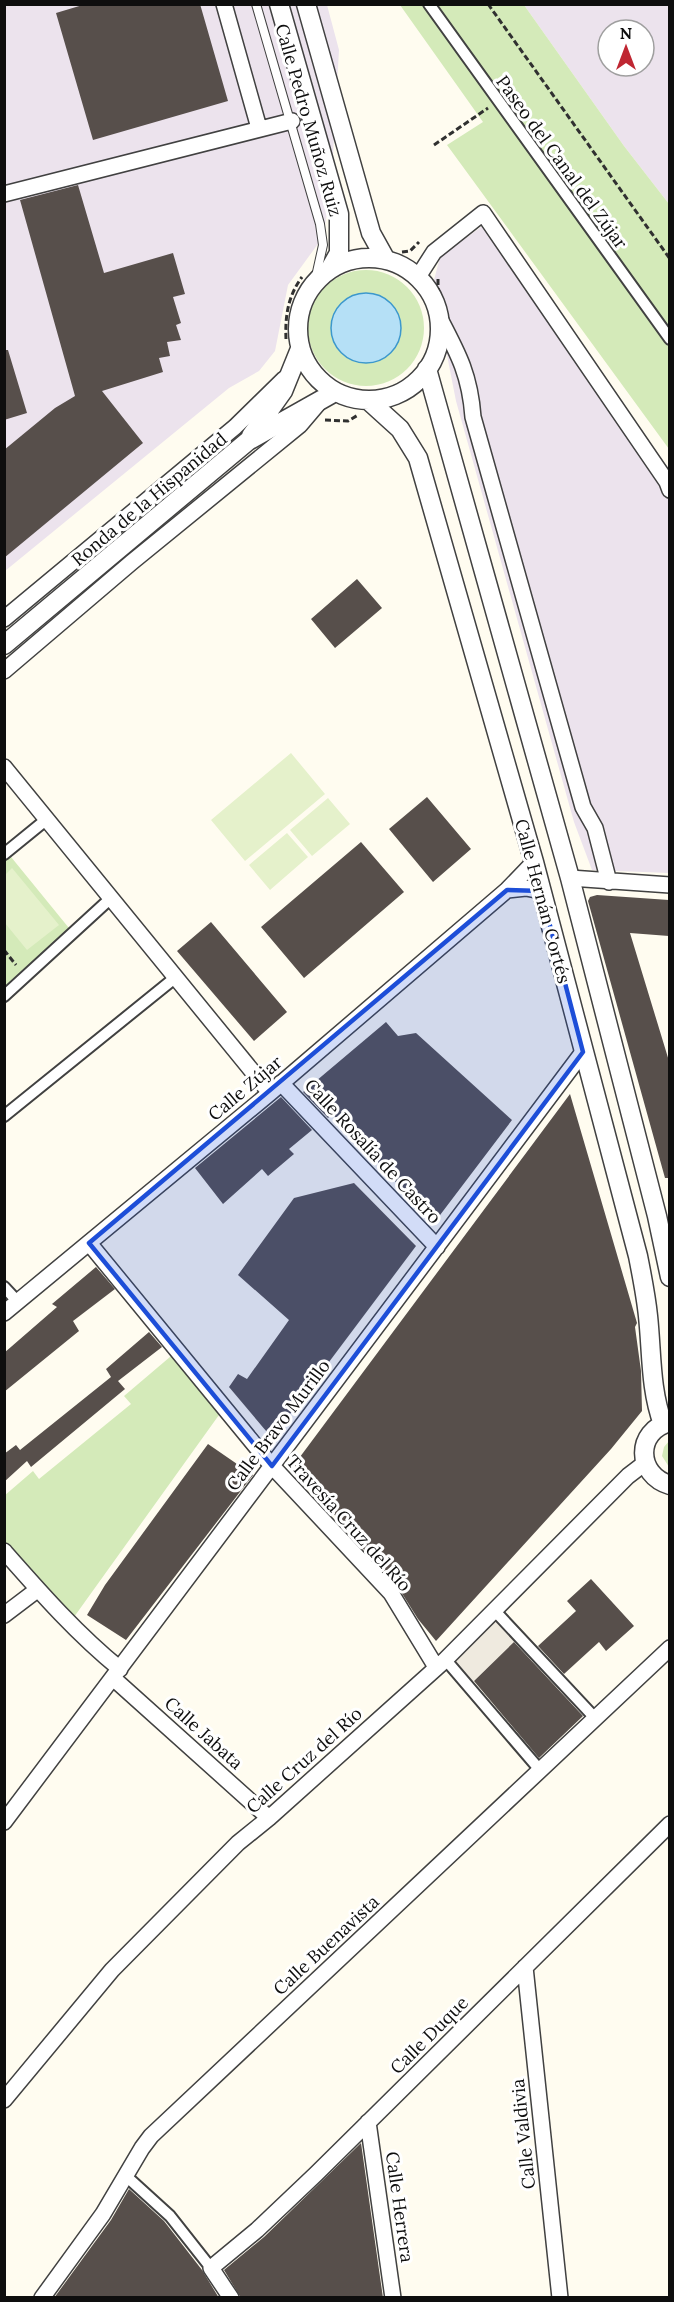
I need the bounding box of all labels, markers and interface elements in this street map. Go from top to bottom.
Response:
north arrow [596,18,656,78]
street label: Calle Pedro Muñoz Ruiz [270,21,348,219]
text: N [620,23,632,43]
street label: Paseo del Canal del Zújar [491,71,633,253]
street label: Ronda de la Hispanidad [67,427,232,571]
street label: Calle Hernán Cortés [510,816,576,986]
street label: Calle Zújar [203,1050,287,1126]
street label: Calle Rosalía de Castro [300,1074,446,1228]
street label: Calle Bravo Murillo [221,1355,335,1495]
street label: Travesía Cruz del Río [281,1450,417,1596]
street label: Calle Jabata [160,1692,248,1774]
street label: Calle Cruz del Río [241,1702,367,1818]
street label: Calle Buenavista [268,1890,384,2000]
street label: Calle Duque [385,1991,473,2079]
street label: Calle Valdivia [506,2078,540,2190]
street label: Calle Herrera [381,2150,419,2264]

